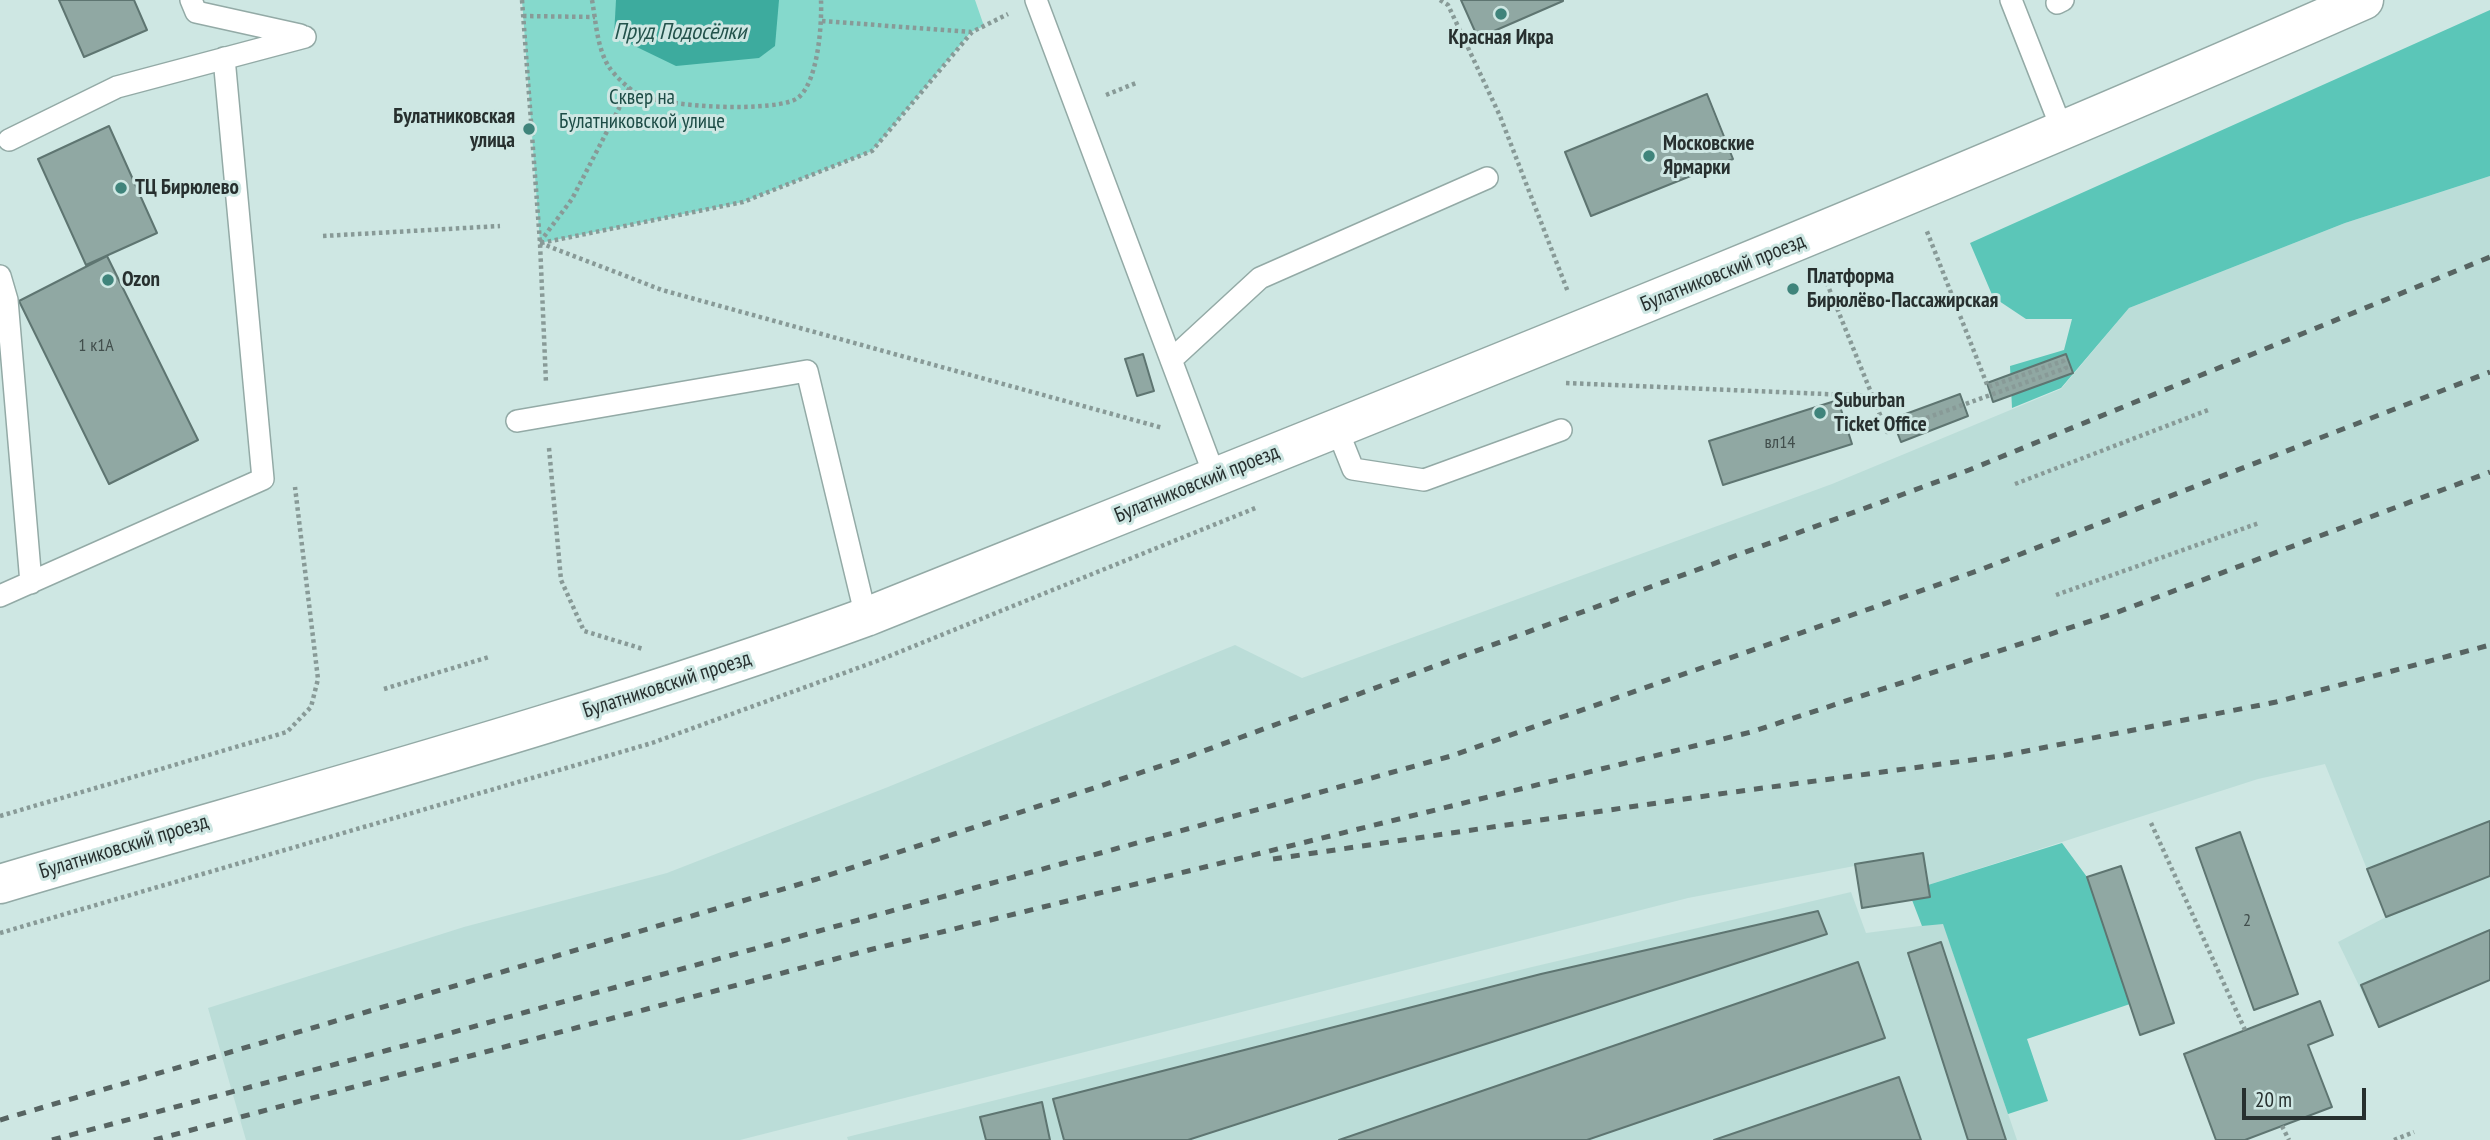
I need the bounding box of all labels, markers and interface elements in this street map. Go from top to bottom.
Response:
marker: Красная Икра [1493,6,1509,22]
water label: Пруд Подосёлки [614,18,746,46]
place label: Красная Икра [1448,25,1554,51]
park label: Сквер на Булатниковской улице [559,85,725,135]
place label: Булатниковская улица [393,104,515,154]
marker: Булатниковская улица [521,121,537,137]
place label: Московские Ярмарки [1663,131,1754,181]
marker: Московские Ярмарки [1641,148,1657,164]
place label: ТЦ Бирюлево [135,175,239,201]
marker: ТЦ Бирюлево [113,180,129,196]
street label: Булатниковский проезд [1637,228,1809,318]
place label: Платформа Бирюлёво-Пассажирская [1807,264,1998,314]
place label: Ozon [122,267,160,293]
marker: Ozon [100,272,116,288]
marker: Платформа Бирюлёво-Пассажирская [1785,281,1801,297]
house number: 1 к1А [78,335,114,357]
place label: Suburban Ticket Office [1834,388,1927,438]
marker: Suburban Ticket Office [1812,405,1828,421]
house number: вл14 [1765,432,1795,454]
street label: Булатниковский проезд [1111,439,1283,529]
street label: Булатниковский проезд [580,646,754,724]
street label: Булатниковский проезд [36,809,212,885]
house number: 2 [2243,910,2251,932]
scale bar [2245,1074,2369,1118]
text: 20 m [2255,1086,2292,1113]

